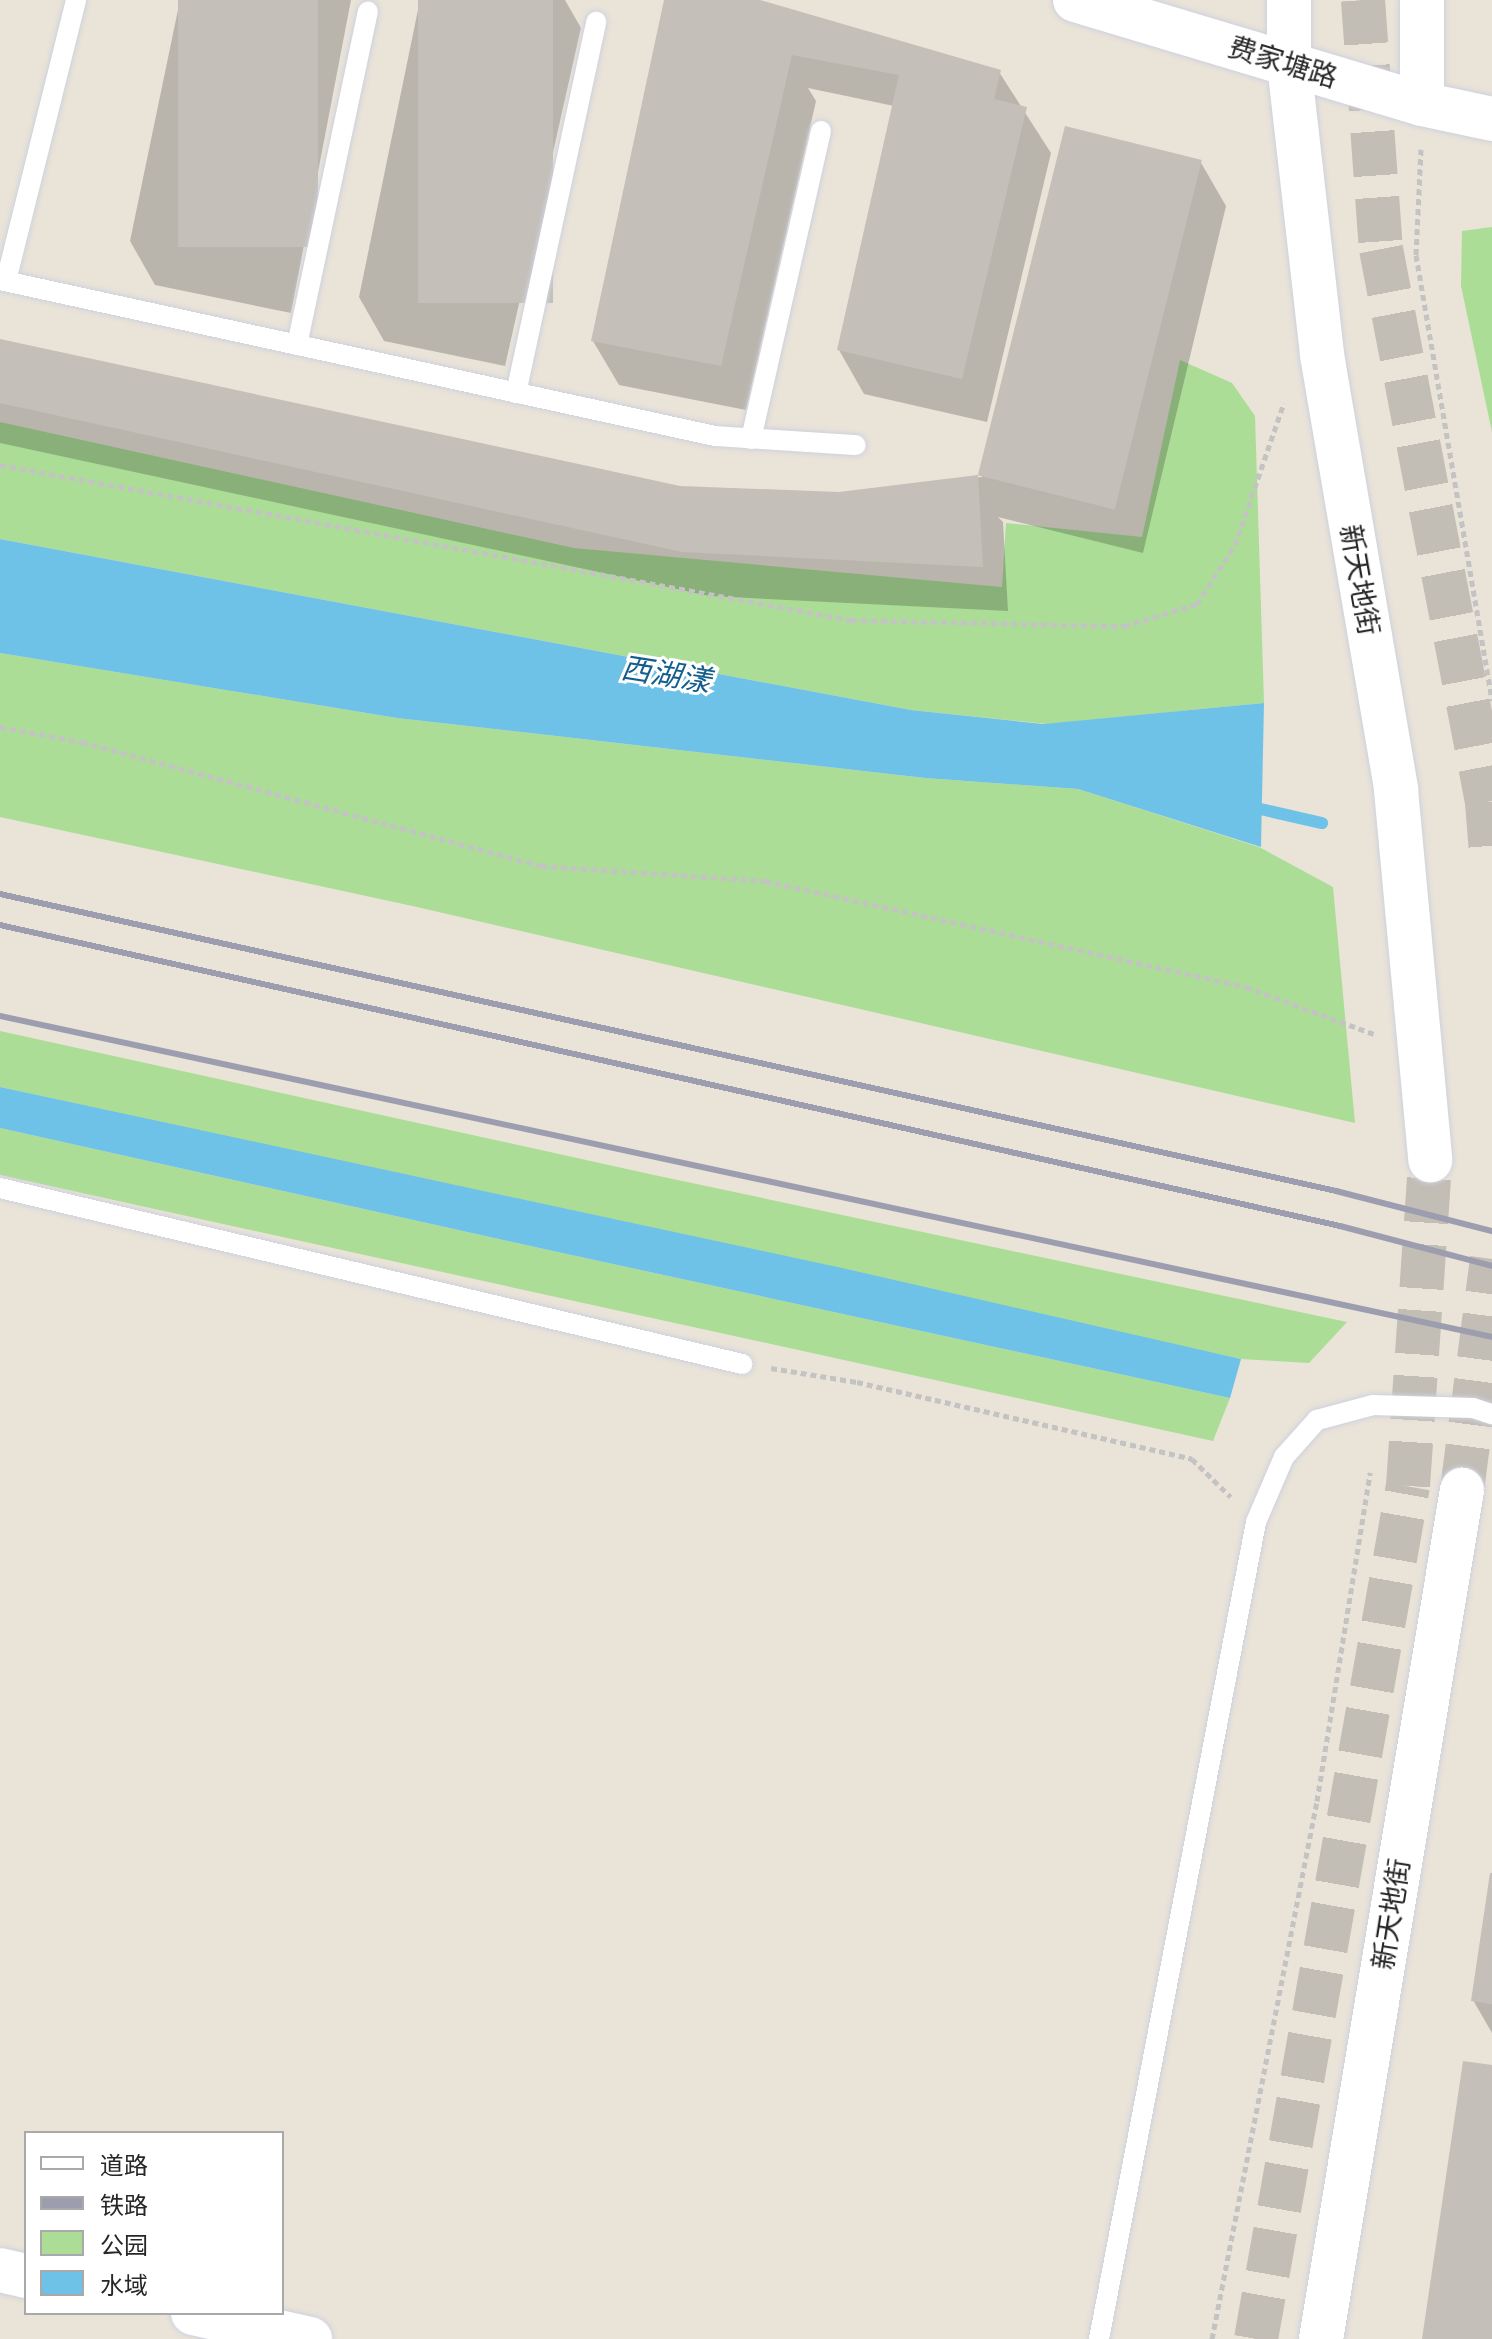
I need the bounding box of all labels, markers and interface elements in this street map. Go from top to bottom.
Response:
street label: 费家塘路 [1225,30,1341,94]
street label: 新天地街 [1334,522,1386,638]
water label: 西湖漾 [619,649,713,699]
street label: 新天地街 [1366,1856,1416,1972]
legend [24,2131,284,2315]
text: 道路 [100,2150,148,2181]
text: 铁路 [100,2190,148,2221]
text: 公园 [100,2230,148,2261]
text: 水域 [100,2270,148,2301]

